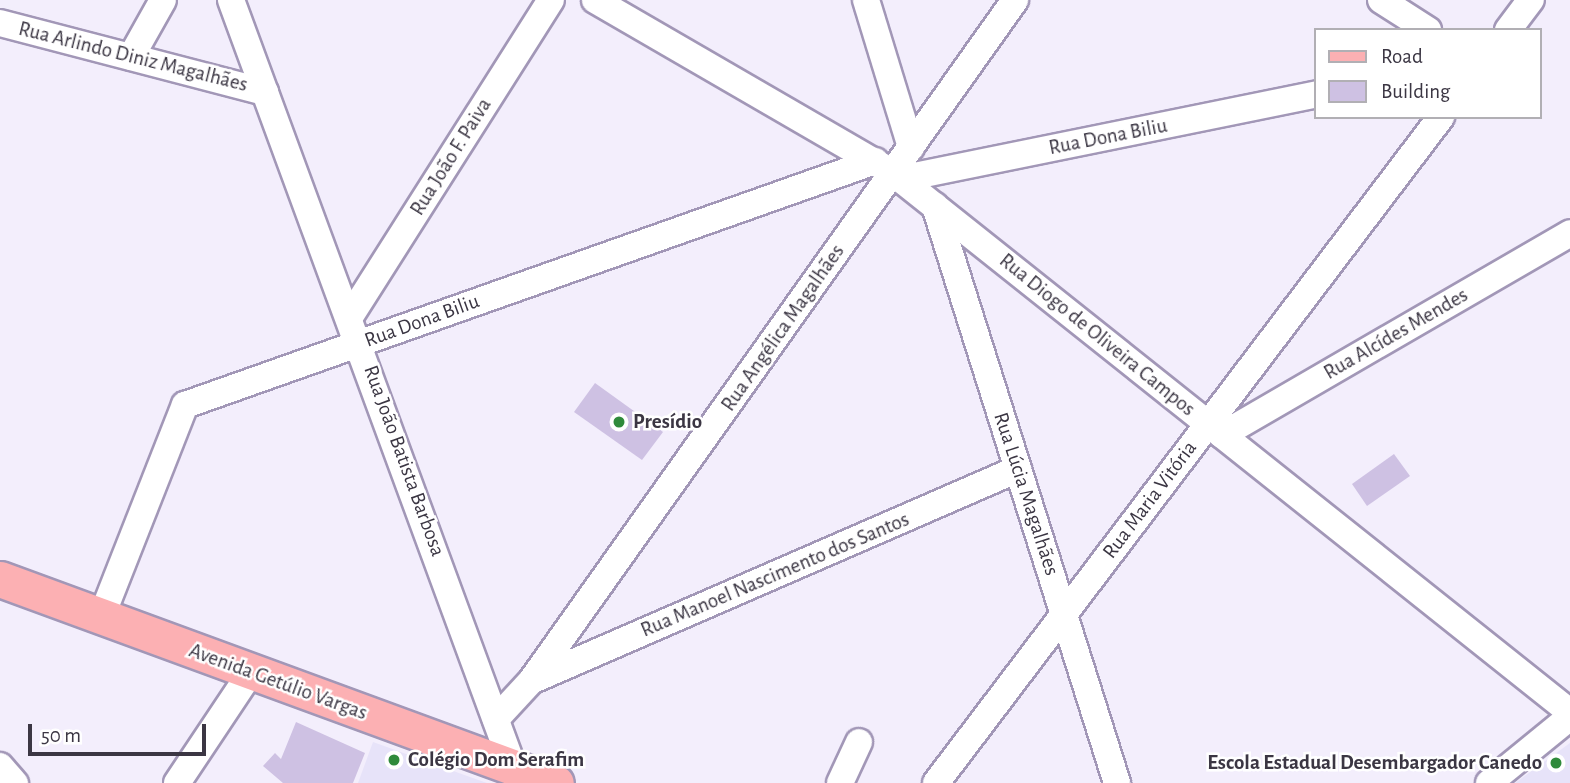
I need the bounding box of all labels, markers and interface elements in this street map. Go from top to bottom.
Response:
street label: Rua Arlindo Diniz Magalhães [16,16,250,98]
legend [1314,28,1542,119]
text: Road [1381,46,1423,67]
text: Building [1381,81,1450,102]
street label: Rua João F. Paiva [405,94,497,220]
street label: Rua Dona Biliu [1047,113,1169,161]
street label: Rua Angélica Magalhães [716,240,850,416]
street label: Rua Diogo de Oliveira Campos [994,248,1200,422]
street label: Rua Alcídes Mendes [1319,282,1473,386]
street label: Rua Dona Biliu [361,289,483,353]
street label: Rua João Batista Barbosa [358,362,450,560]
place label: Presídio [633,409,702,435]
street label: Rua Lúcia Magalhães [988,409,1064,579]
marker: Presídio [611,414,627,430]
street label: Rua Maria Vitória [1098,436,1202,564]
street label: Rua Manoel Nascimento dos Santos [637,507,913,643]
street label: Avenida Getúlio Vargas [186,638,370,726]
scale bar [32,710,210,754]
text: 50 m [41,725,81,746]
place label: Colégio Dom Serafim [408,747,584,773]
place label: Escola Estadual Desembargador Canedo [1207,750,1542,776]
marker: Colégio Dom Serafim [386,752,402,768]
marker: Escola Estadual Desembargador Canedo [1548,755,1564,771]

